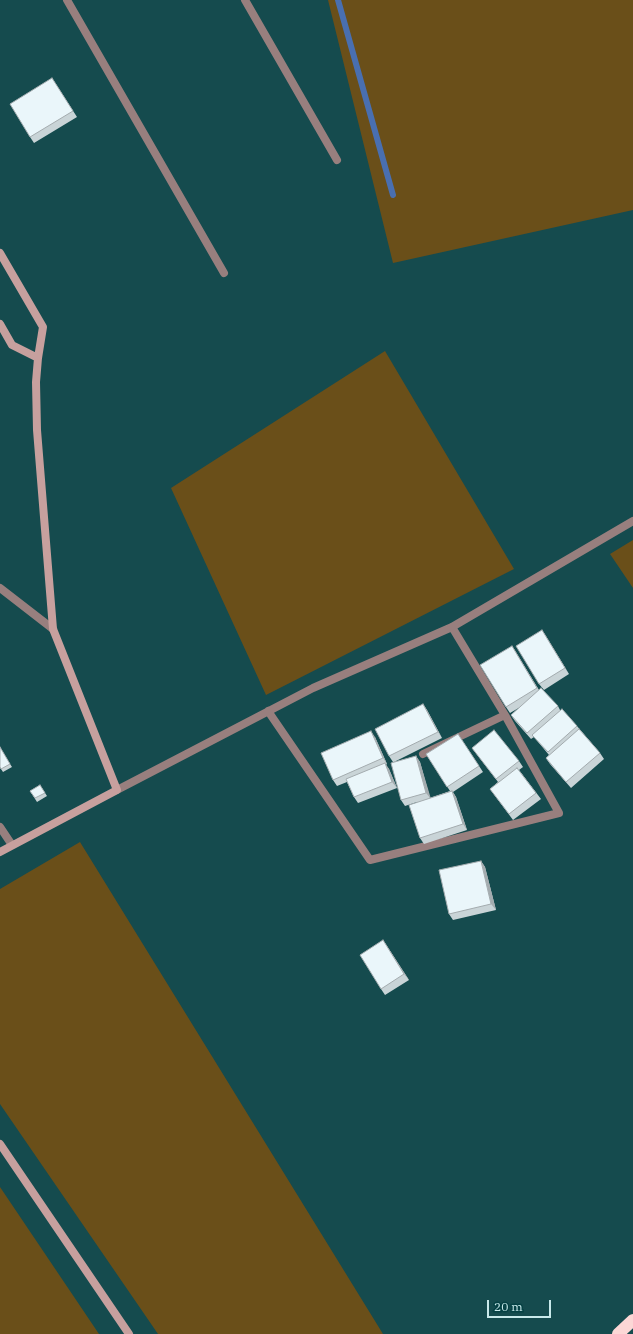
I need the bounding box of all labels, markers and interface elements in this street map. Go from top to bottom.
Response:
scale bar [489,1292,553,1318]
text: 20 m [494,1299,523,1314]

